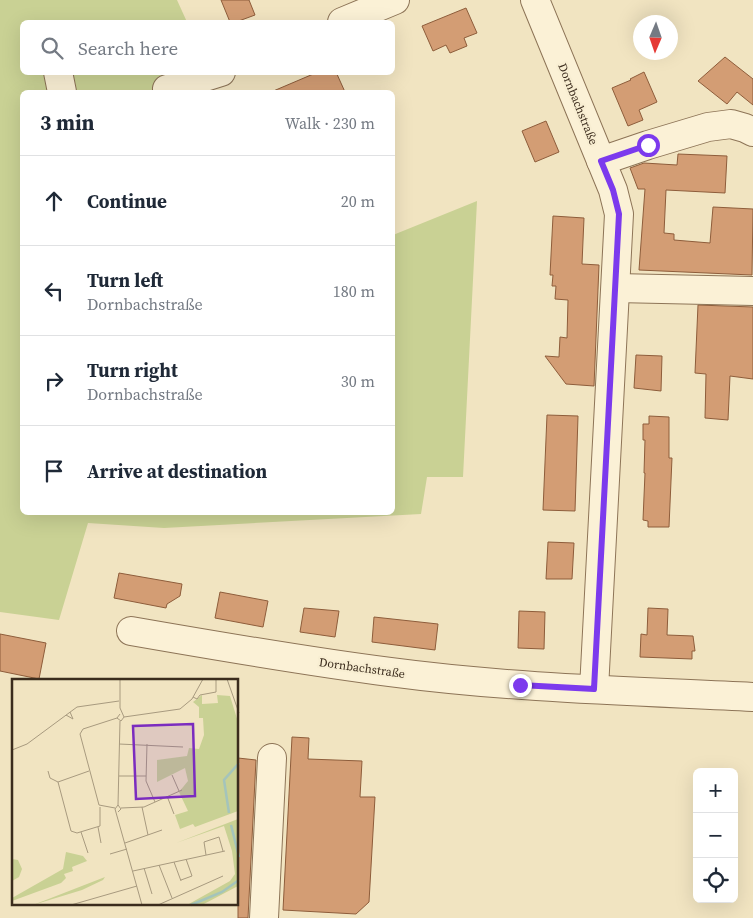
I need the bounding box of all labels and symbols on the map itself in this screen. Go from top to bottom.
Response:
north arrow [633,15,678,60]
street label: Dornbachstraße [554,61,602,147]
route start [637,134,660,157]
street label: Dornbachstraße [318,654,406,682]
route end [509,674,532,697]
inset map [12,679,239,906]

